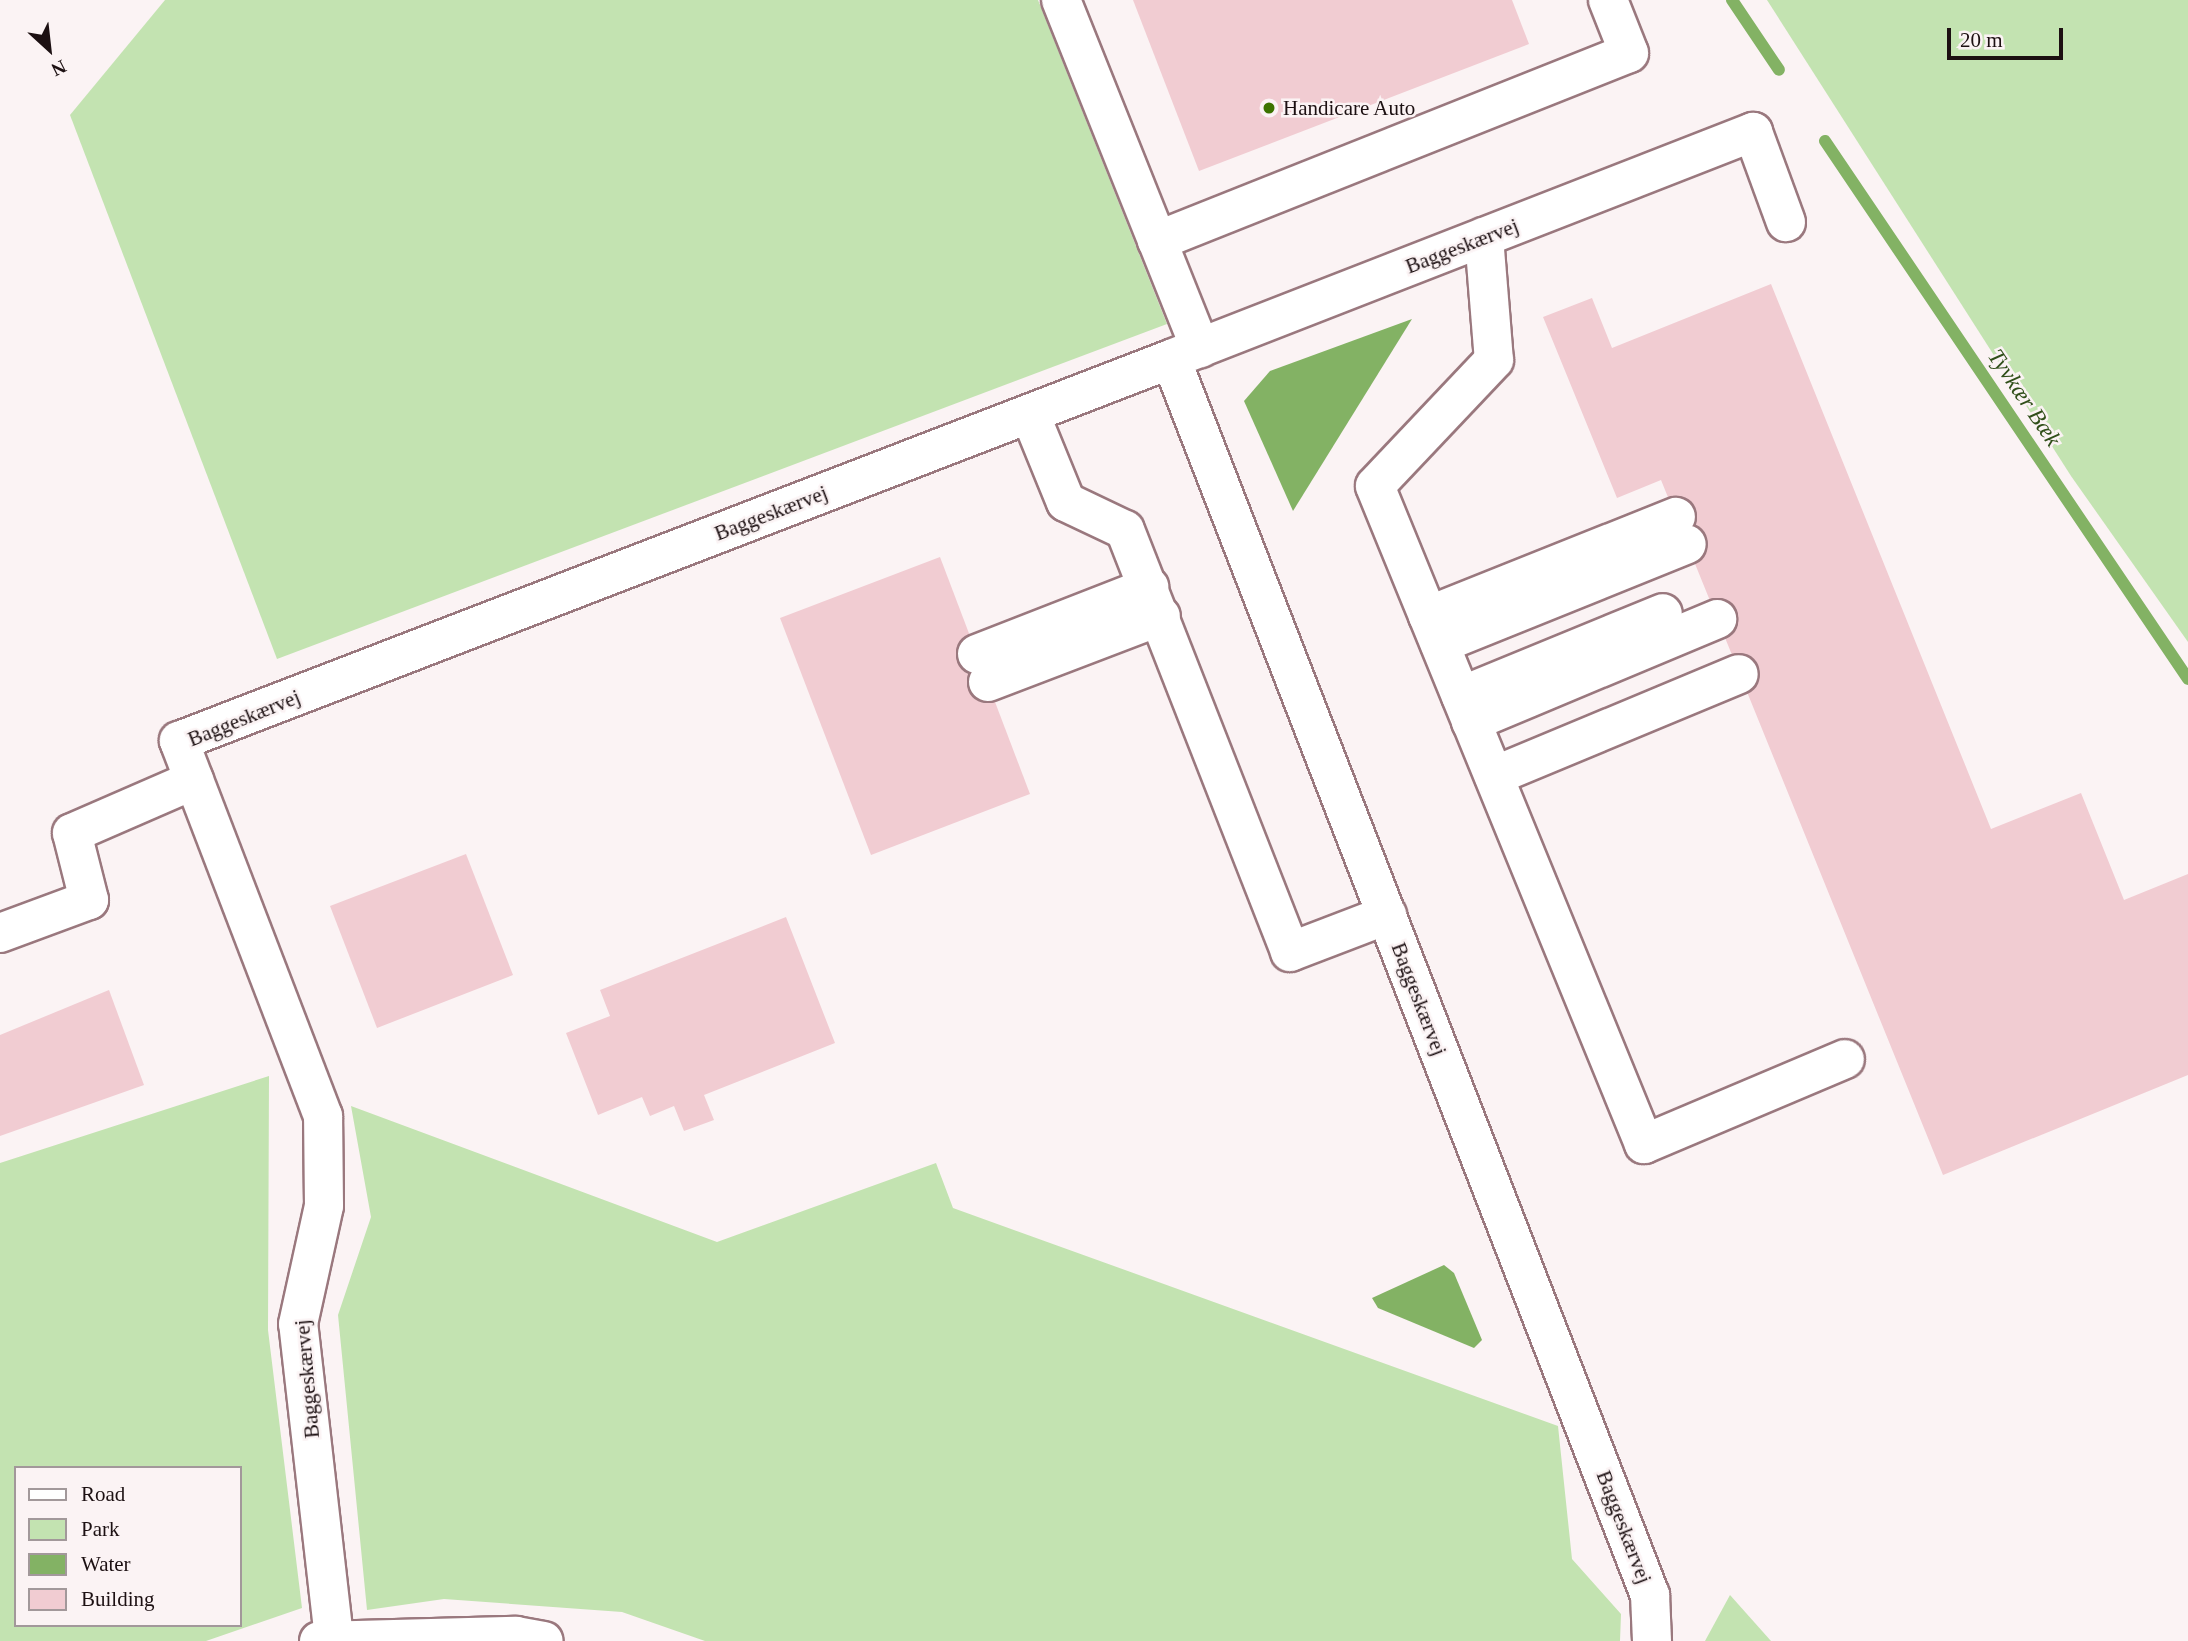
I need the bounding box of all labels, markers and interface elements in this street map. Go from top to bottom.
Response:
north arrow [14,14,84,84]
scale bar [1950,14,2066,58]
text: 20 m [1960,28,2003,52]
text: N [48,56,70,81]
place label: Handicare Auto [1283,95,1417,121]
marker: Handicare Auto [1261,100,1277,116]
street label: Baggeskærvej [1402,213,1522,279]
water label: Tyvkær Bæk [1981,344,2067,452]
street label: Baggeskærvej [711,480,831,546]
street label: Baggeskærvej [184,684,304,752]
street label: Baggeskærvej [1386,939,1452,1059]
street label: Baggeskærvej [289,1319,325,1439]
legend [14,1466,242,1627]
street label: Baggeskærvej [1591,1467,1657,1587]
text: Road [81,1482,125,1506]
text: Park [81,1517,120,1541]
text: Water [81,1552,131,1576]
text: Building [81,1587,155,1611]

